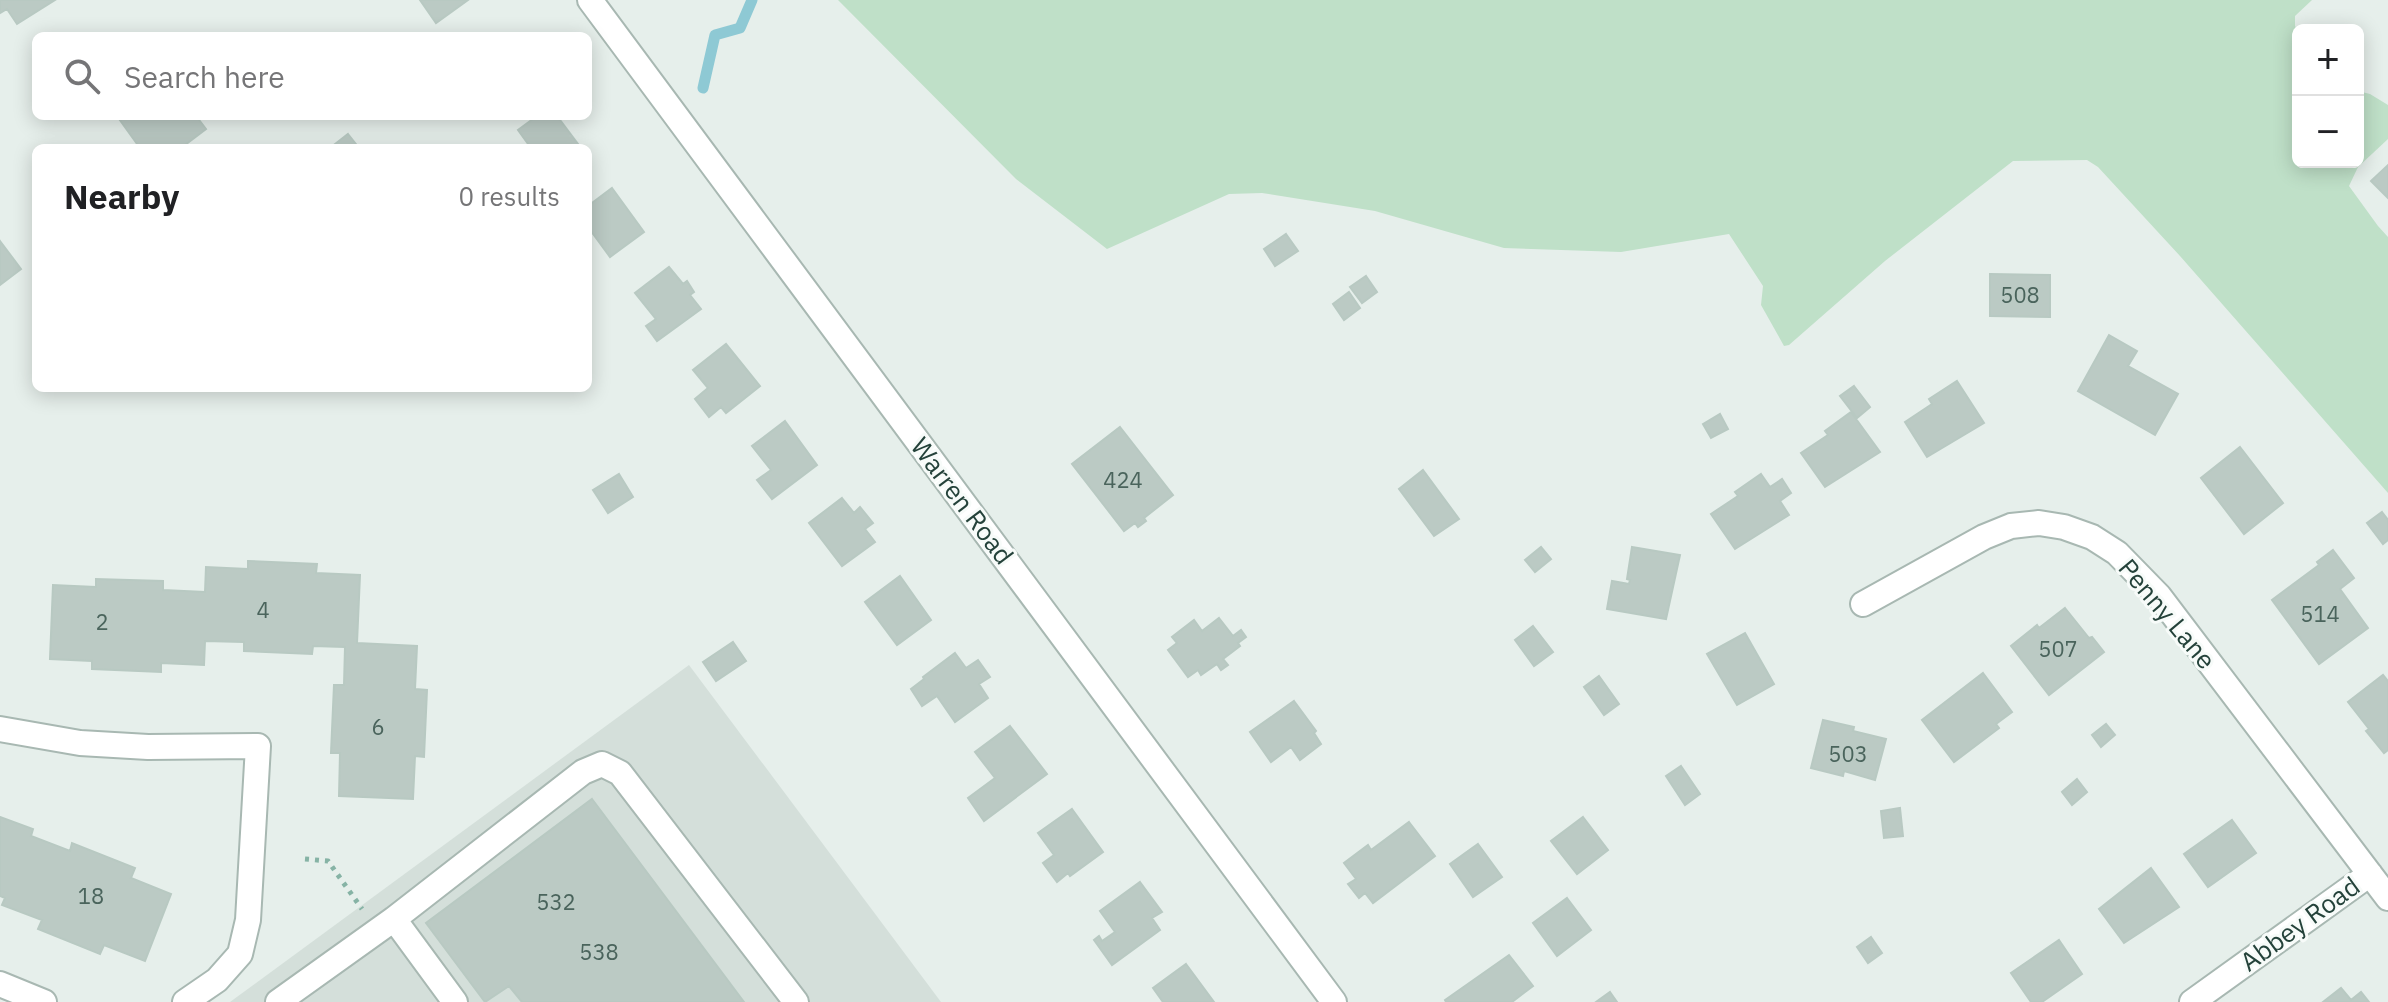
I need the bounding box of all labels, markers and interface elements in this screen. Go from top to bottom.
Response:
map controls [2292,24,2364,168]
button: + [2292,24,2364,96]
search box [32,32,592,120]
icon: search [60,54,104,98]
text: Search here [124,57,285,96]
button: − [2292,96,2364,168]
text: Nearby [64,174,179,218]
text: 0 results [458,179,560,213]
house number: 508 [2000,280,2040,309]
street label: Warren Road [904,430,1022,571]
house number: 424 [1103,465,1143,494]
street label: Penny Lane [2112,551,2224,676]
house number: 4 [256,595,270,624]
house number: 514 [2300,599,2340,628]
house number: 2 [95,607,109,636]
house number: 507 [2038,634,2078,663]
house number: 6 [371,712,385,741]
house number: 503 [1828,739,1868,768]
street label: Abbey Road [2233,868,2366,978]
house number: 18 [78,881,104,910]
house number: 532 [536,887,576,916]
house number: 538 [579,937,619,966]

